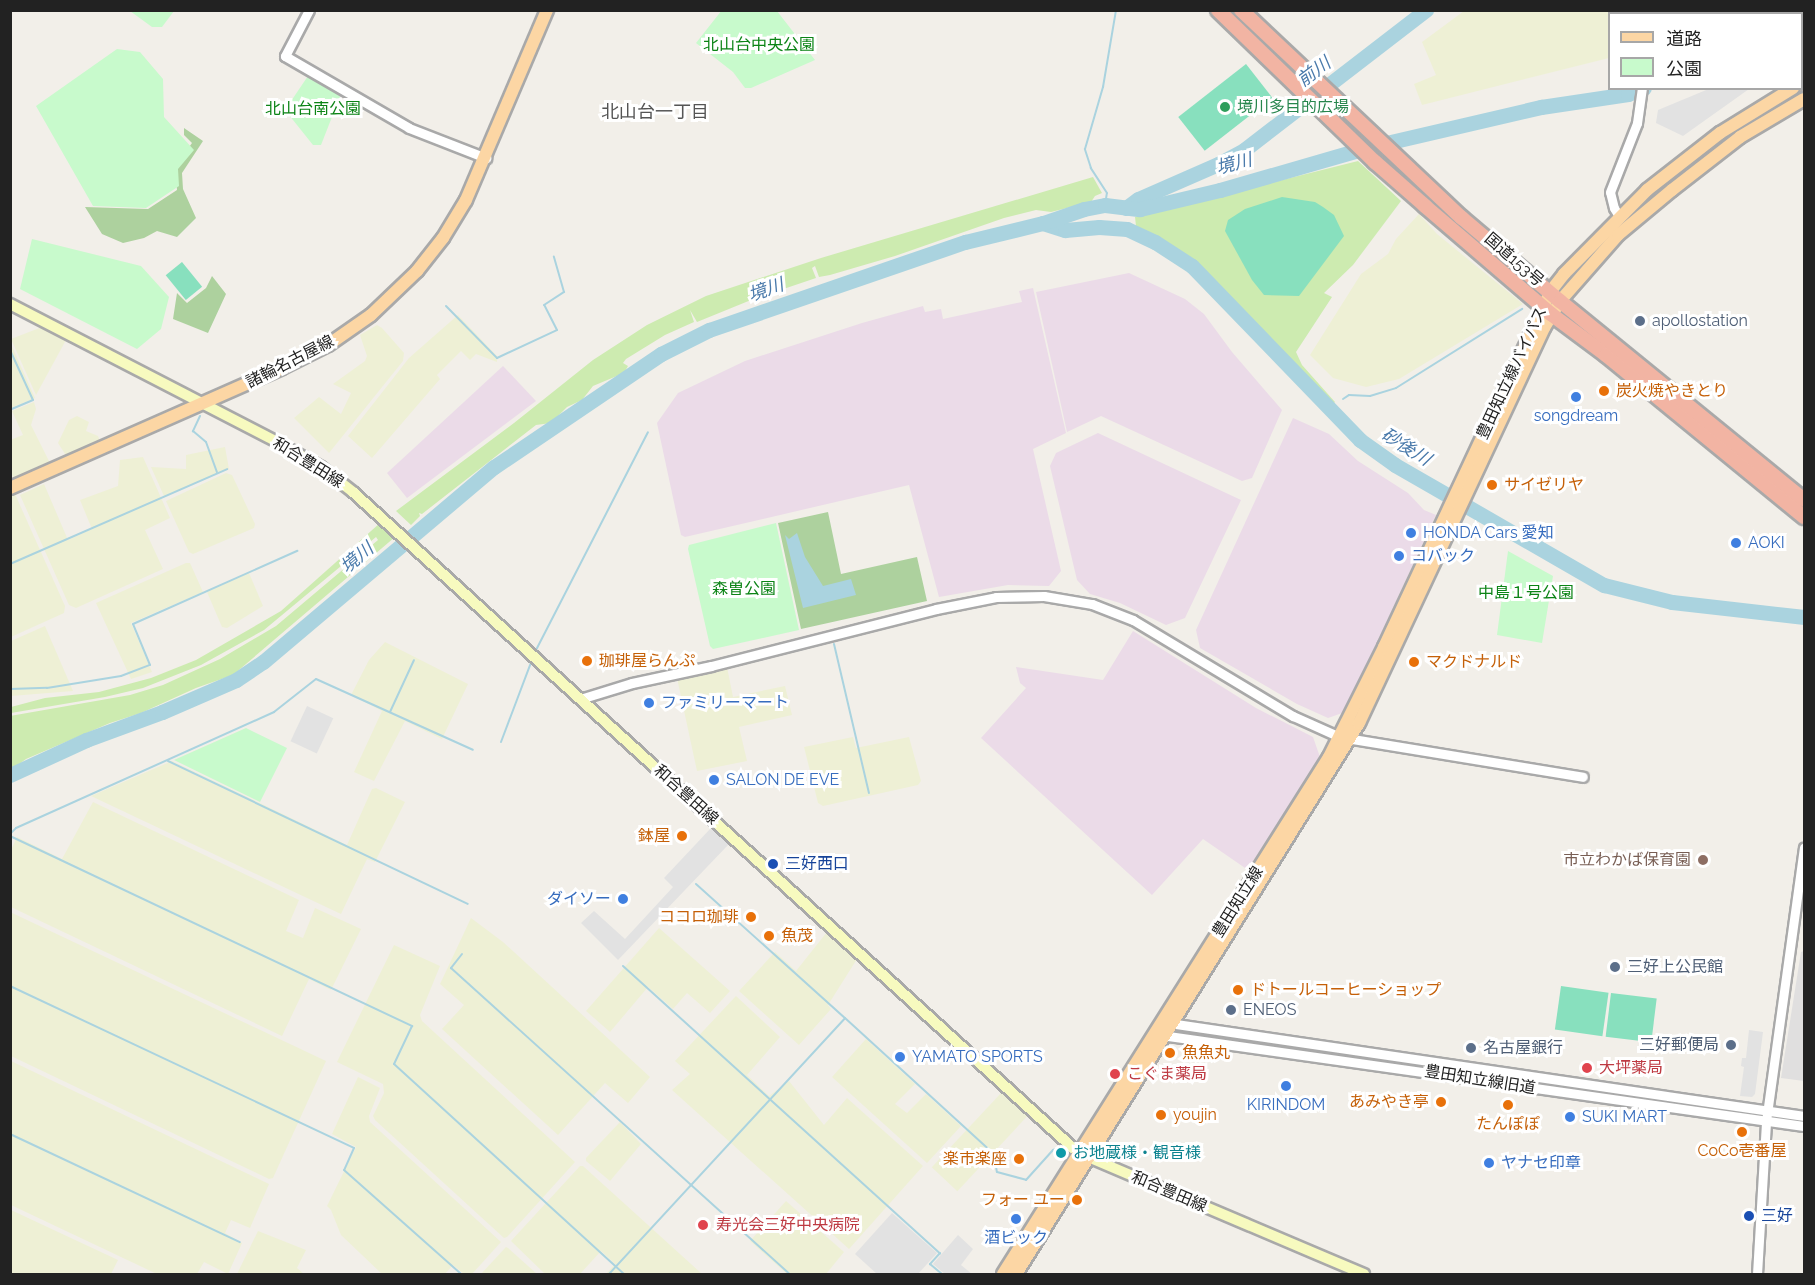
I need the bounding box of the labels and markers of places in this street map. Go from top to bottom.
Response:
place label: 境川多目的広場 [1237,97,1349,117]
marker: 境川多目的広場 [1218,100,1232,114]
place label: apollostation [1652,311,1748,331]
marker: apollostation [1633,314,1647,328]
place label: 炭火焼やきとり [1616,381,1728,401]
marker: 炭火焼やきとり [1597,384,1611,398]
marker: songdream [1569,390,1583,404]
place label: songdream [1534,406,1618,426]
place label: サイゼリヤ [1504,475,1584,495]
marker: サイゼリヤ [1485,478,1499,492]
place label: HONDA Cars 愛知 [1423,523,1554,543]
marker: HONDA Cars 愛知 [1404,526,1418,540]
place label: AOKI [1748,533,1785,553]
marker: AOKI [1729,536,1743,550]
place label: コバック [1411,546,1475,566]
marker: コバック [1392,549,1406,563]
place label: 珈琲屋らんぷ [599,651,695,671]
place label: マクドナルド [1426,652,1522,672]
marker: 珈琲屋らんぷ [580,654,594,668]
marker: マクドナルド [1407,655,1421,669]
place label: ファミリーマート [661,693,789,713]
marker: ファミリーマート [642,696,656,710]
place label: SALON DE EVE [726,770,839,790]
marker: SALON DE EVE [707,773,721,787]
place label: 鉢屋 [638,826,670,846]
marker: 鉢屋 [675,829,689,843]
place label: 市立わかば保育園 [1563,850,1691,870]
marker: 市立わかば保育園 [1696,853,1710,867]
place label: 三好西口 [785,854,849,874]
marker: 三好西口 [766,857,780,871]
place label: ダイソー [547,889,611,909]
marker: ダイソー [616,892,630,906]
place label: ココロ珈琲 [659,907,739,927]
marker: ココロ珈琲 [744,910,758,924]
place label: 魚茂 [781,926,813,946]
marker: 魚茂 [762,929,776,943]
place label: 三好上公民館 [1627,957,1723,977]
marker: 三好上公民館 [1608,960,1622,974]
place label: ドトールコーヒーショップ [1250,980,1442,1000]
marker: ドトールコーヒーショップ [1231,983,1245,997]
place label: ENEOS [1243,1000,1296,1020]
marker: ENEOS [1224,1003,1238,1017]
place label: 三好郵便局 [1639,1035,1719,1055]
place label: 名古屋銀行 [1483,1038,1563,1058]
marker: 三好郵便局 [1724,1038,1738,1052]
marker: 名古屋銀行 [1464,1041,1478,1055]
place label: 魚魚丸 [1182,1043,1230,1063]
marker: 魚魚丸 [1163,1046,1177,1060]
place label: YAMATO SPORTS [912,1047,1043,1067]
marker: YAMATO SPORTS [893,1050,907,1064]
place label: 大坪薬局 [1599,1058,1663,1078]
marker: 大坪薬局 [1580,1061,1594,1075]
place label: こぐま薬局 [1127,1064,1207,1084]
marker: こぐま薬局 [1108,1067,1122,1081]
marker: KIRINDOM [1279,1079,1293,1093]
place label: あみやき亭 [1349,1092,1429,1112]
place label: KIRINDOM [1247,1095,1325,1115]
marker: あみやき亭 [1434,1095,1448,1109]
marker: たんぽぽ [1501,1098,1515,1112]
place label: youjin [1173,1105,1217,1125]
place label: SUKI MART [1582,1107,1667,1127]
marker: youjin [1154,1108,1168,1122]
marker: SUKI MART [1563,1110,1577,1124]
place label: たんぽぽ [1476,1114,1540,1134]
marker: CoCo壱番屋 [1735,1125,1749,1139]
place label: CoCo壱番屋 [1698,1141,1786,1161]
place label: お地蔵様・観音様 [1073,1143,1201,1163]
marker: お地蔵様・観音様 [1054,1146,1068,1160]
place label: 楽市楽座 [943,1149,1007,1169]
marker: 楽市楽座 [1012,1152,1026,1166]
place label: ヤナセ印章 [1501,1153,1581,1173]
marker: ヤナセ印章 [1482,1156,1496,1170]
place label: フォー ユー [981,1190,1065,1210]
marker: フォー ユー [1070,1193,1084,1207]
place label: 三好 [1761,1206,1793,1226]
marker: 三好 [1742,1209,1756,1223]
marker: 酒ビック [1009,1212,1023,1226]
place label: 寿光会三好中央病院 [716,1215,860,1235]
marker: 寿光会三好中央病院 [694,1216,712,1234]
place label: 酒ビック [984,1228,1048,1248]

